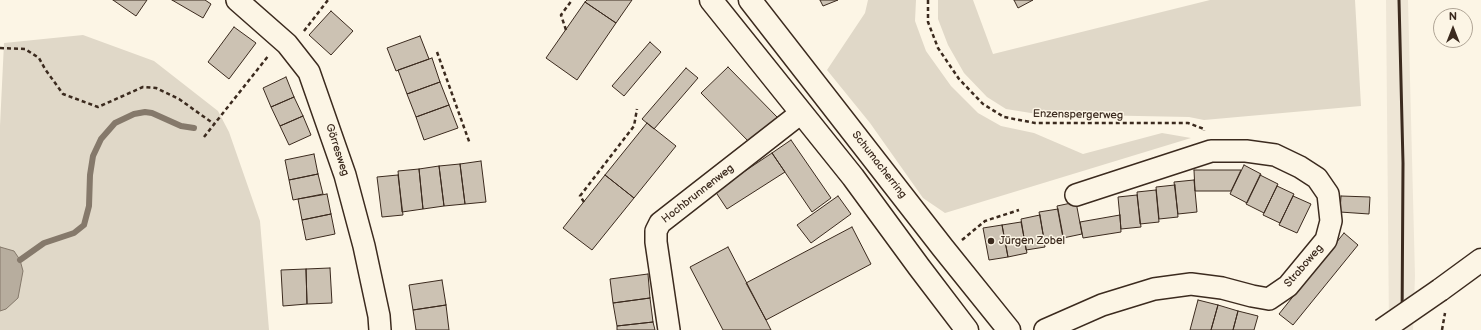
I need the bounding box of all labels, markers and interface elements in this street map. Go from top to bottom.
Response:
north arrow [1433,8,1473,48]
text: N [1449,10,1457,23]
street label: Enzenspergerweg [1033,108,1123,122]
street label: Görresweg [322,122,352,178]
street label: Schumacherring [849,129,909,201]
street label: Hochbrunnenweg [659,162,737,226]
place label: Jürgen Zobel [999,234,1065,248]
marker: Jürgen Zobel [986,236,996,246]
street label: Straboweg [1282,242,1326,290]

